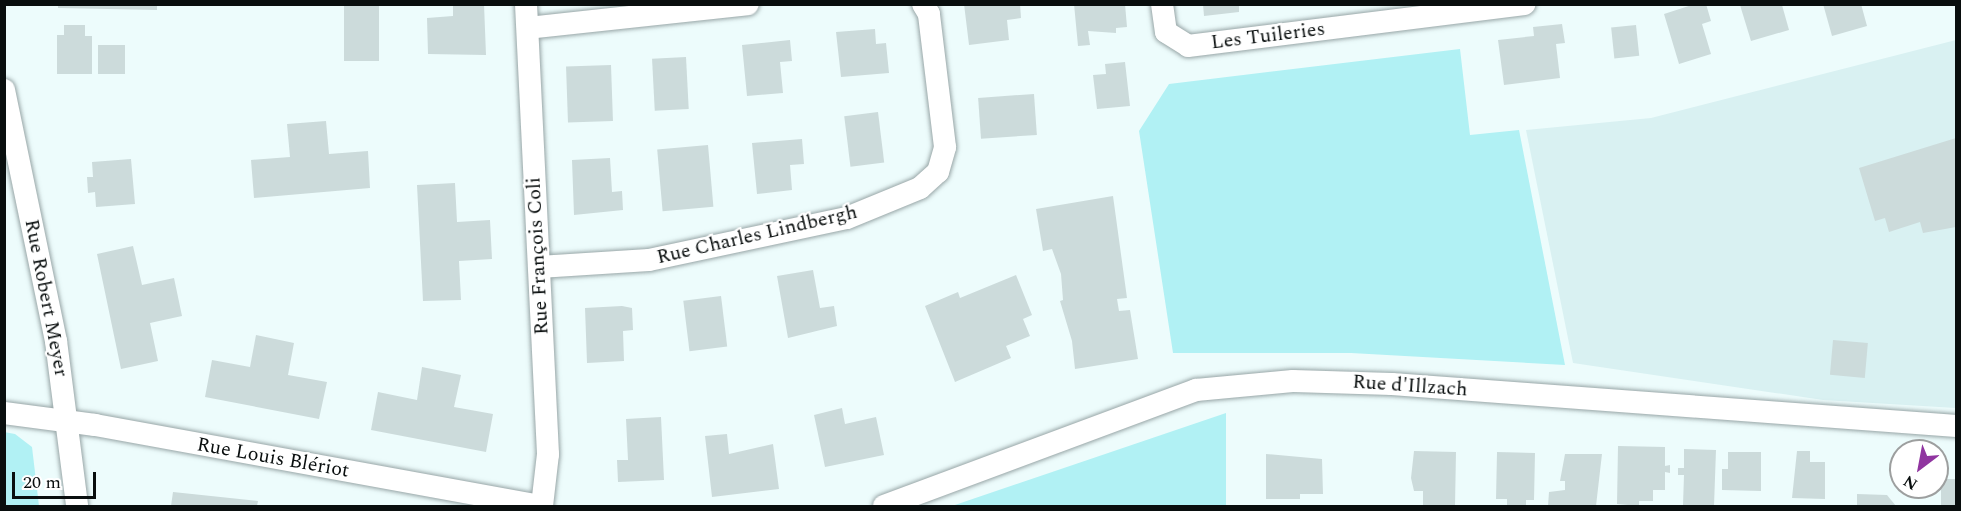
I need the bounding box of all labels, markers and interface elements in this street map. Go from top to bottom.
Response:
street label: Les Tuileries [1210,17,1326,55]
street label: Rue François Coli [522,176,554,336]
street label: Rue Charles Lindbergh [654,200,860,270]
street label: Rue Robert Meyer [19,217,73,379]
street label: Rue d'Illzach [1352,370,1468,402]
street label: Rue Louis Blériot [195,433,351,483]
north arrow [1889,439,1949,499]
scale bar [15,460,99,498]
text: 20 m [23,469,61,496]
text: N [1899,469,1922,496]

